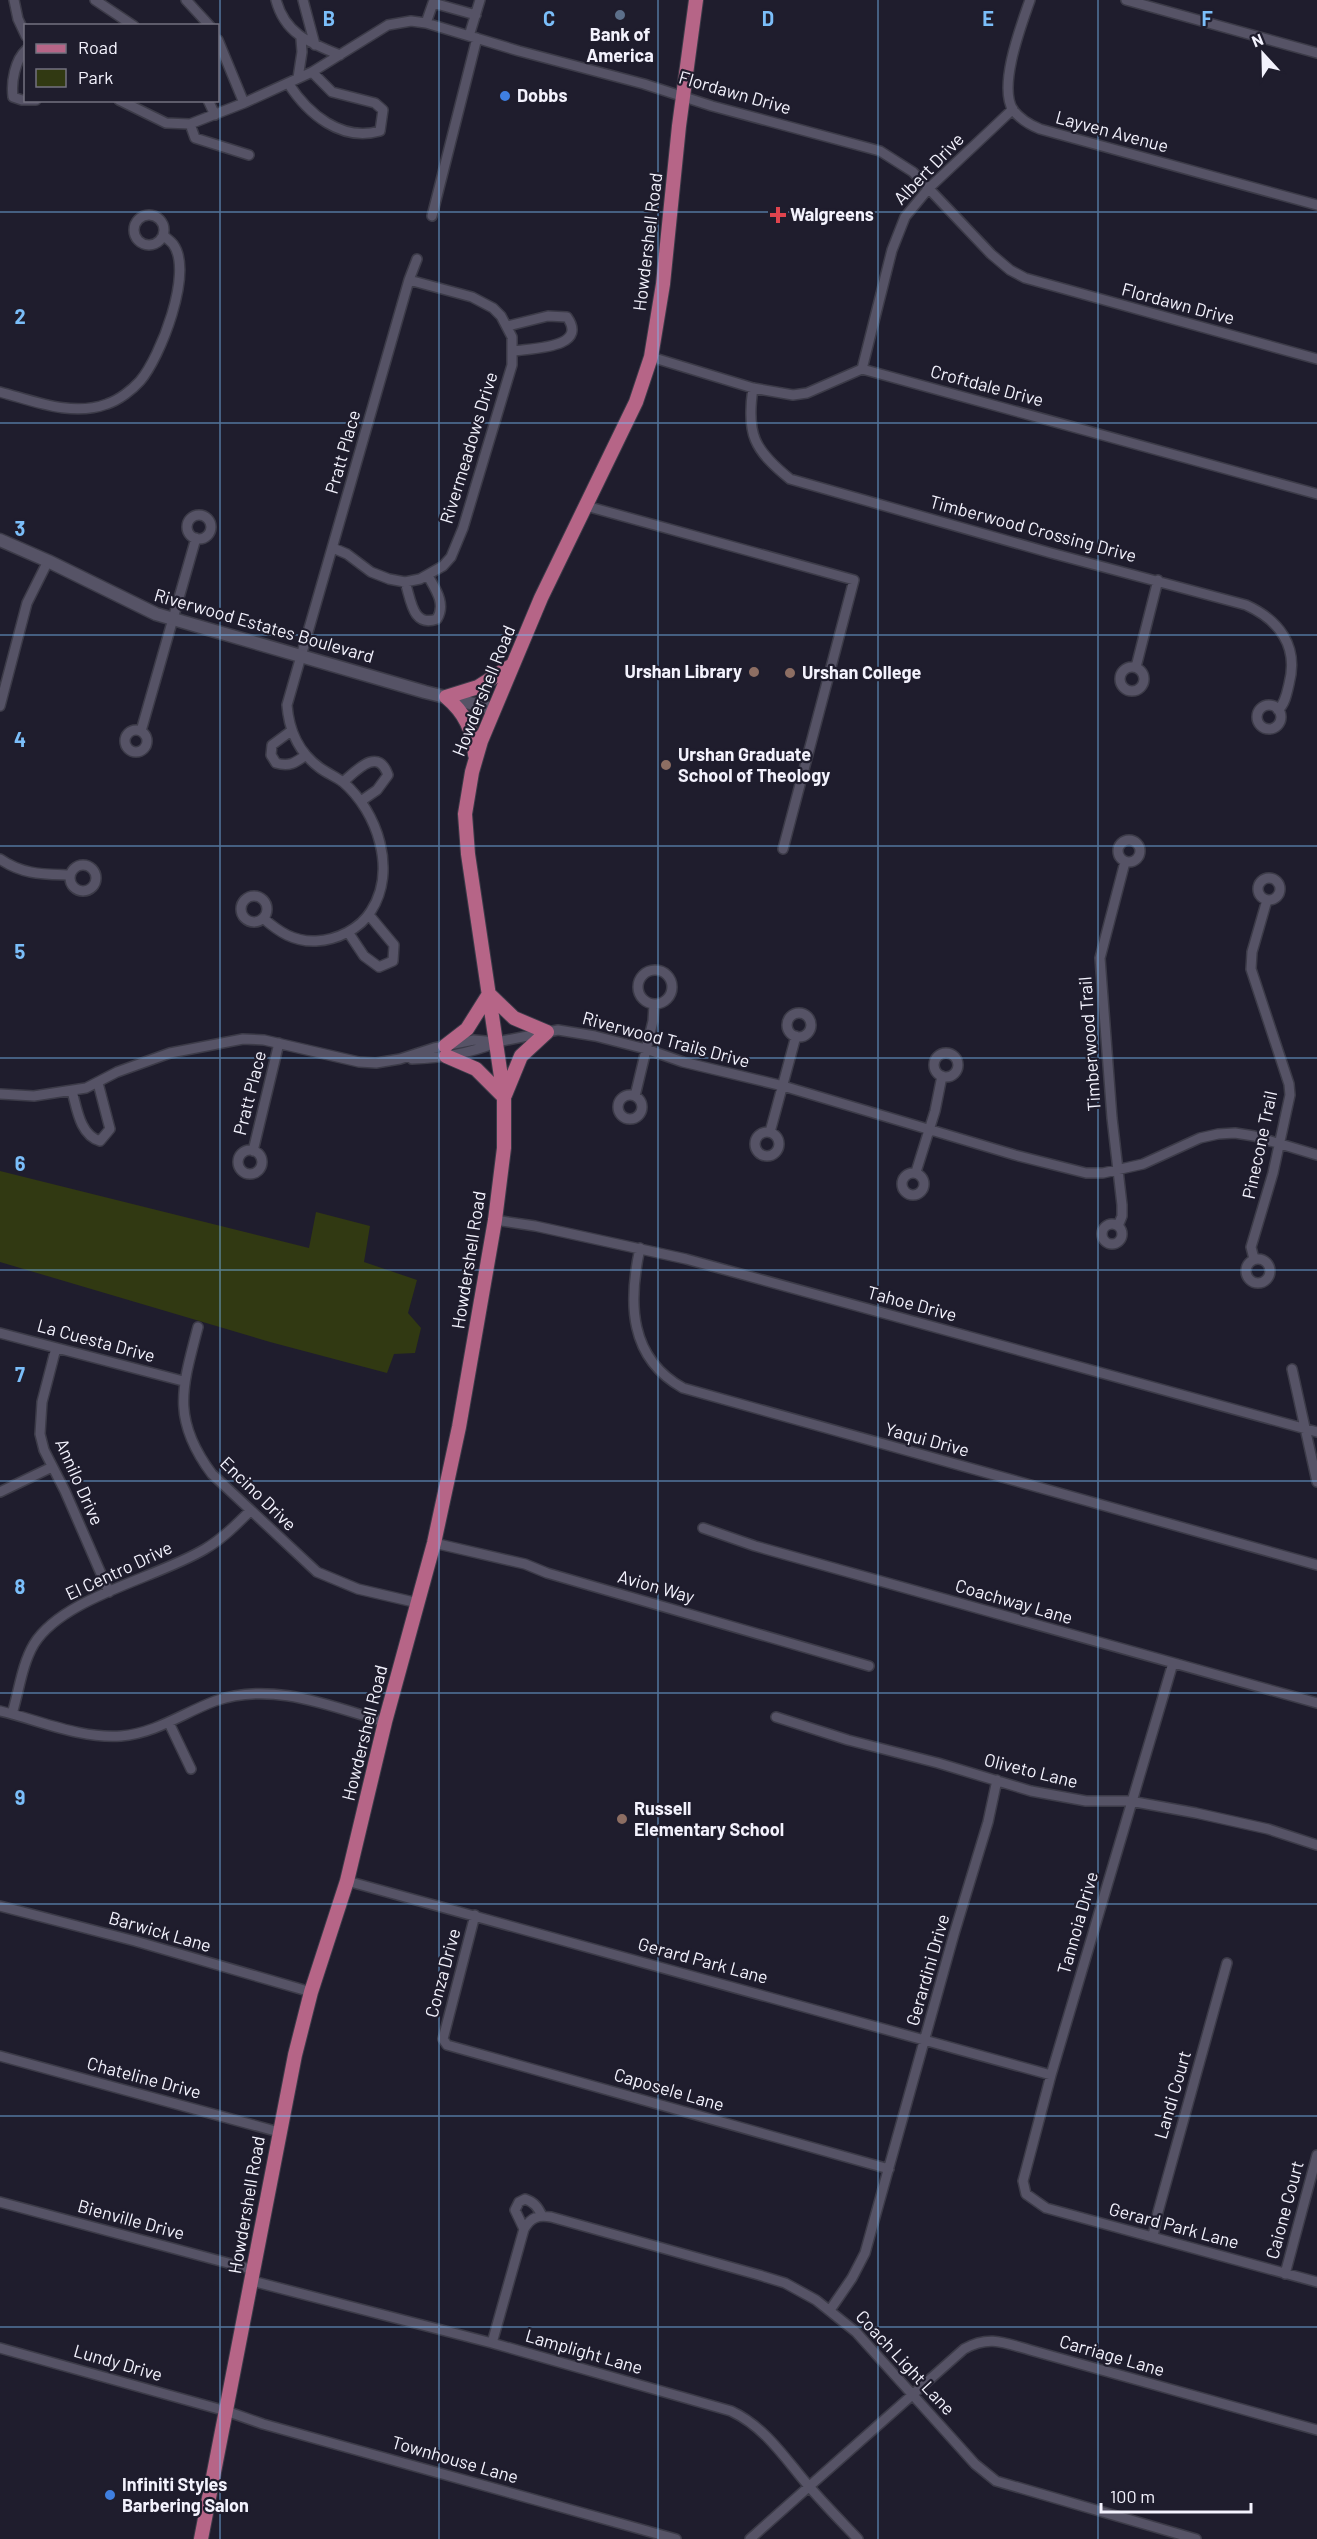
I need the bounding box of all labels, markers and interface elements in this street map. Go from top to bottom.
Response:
text: B [323,6,335,30]
text: C [543,6,555,30]
text: D [762,6,774,30]
text: E [982,6,994,30]
text: F [1201,6,1213,30]
marker: Bank of America [613,8,627,22]
place label: Bank of America [586,23,654,66]
legend [24,24,219,102]
north arrow [1233,24,1293,84]
text: N [1249,29,1266,50]
text: Road [78,36,118,58]
street label: Flordawn Drive [677,65,794,119]
text: Park [78,66,113,88]
place label: Dobbs [517,84,568,106]
marker: Dobbs [498,89,512,103]
street label: Layven Avenue [1053,105,1171,157]
street label: Albert Drive [889,128,968,209]
street label: Howdershell Road [628,171,666,312]
place label: Walgreens [790,203,874,225]
marker: Walgreens [771,208,785,222]
street label: Flordawn Drive [1119,277,1237,329]
text: 2 [14,304,26,328]
street label: Croftdale Drive [928,359,1046,411]
street label: Rivermeadows Drive [434,369,502,526]
street label: Pratt Place [320,407,364,496]
street label: Timberwood Crossing Drive [927,490,1139,566]
text: 3 [15,516,25,540]
street label: Riverwood Estates Boulevard [152,583,377,667]
street label: Howdershell Road [447,622,519,759]
place label: Urshan Library [625,660,742,682]
place label: Urshan College [802,661,921,683]
marker: Urshan Library [747,665,761,679]
marker: Urshan College [783,666,797,680]
text: 4 [14,727,26,751]
place label: Urshan Graduate School of Theology [678,743,830,786]
marker: Urshan Graduate School of Theology [659,758,673,772]
text: 5 [15,939,26,963]
street label: Timberwood Trail [1073,976,1105,1112]
street label: Riverwood Trails Drive [580,1006,752,1072]
street label: Pratt Place [228,1048,270,1137]
street label: Pinecone Trail [1237,1089,1281,1201]
text: 6 [15,1151,26,1175]
street label: Howdershell Road [446,1189,490,1330]
street label: Tahoe Drive [865,1281,959,1326]
street label: La Cuesta Drive [35,1314,158,1366]
text: 7 [15,1362,25,1386]
street label: Yaqui Drive [883,1417,972,1461]
street label: Annilo Drive [51,1435,109,1528]
street label: Encino Drive [216,1451,301,1535]
street label: El Centro Drive [62,1536,176,1604]
street label: Avion Way [615,1565,697,1608]
text: 8 [15,1574,26,1598]
street label: Coachway Lane [953,1574,1076,1628]
street label: Howdershell Road [337,1663,392,1803]
street label: Oliveto Lane [982,1748,1080,1792]
text: 9 [15,1785,25,1809]
place label: Russell Elementary School [634,1797,784,1840]
marker: Russell Elementary School [615,1812,629,1826]
street label: Tannoia Drive [1052,1869,1102,1977]
street label: Barwick Lane [106,1906,214,1956]
street label: Gerardini Drive [901,1911,953,2028]
street label: Conza Drive [420,1926,464,2020]
street label: Gerard Park Lane [636,1932,771,1988]
street label: Landi Court [1149,2048,1195,2141]
street label: Chateline Drive [85,2051,204,2103]
street label: Caposele Lane [612,2063,727,2115]
street label: Howdershell Road [223,2134,269,2275]
street label: Caione Court [1260,2158,1308,2261]
street label: Bienville Drive [75,2194,187,2244]
street label: Gerard Park Lane [1107,2197,1242,2253]
street label: Coach Light Lane [851,2305,960,2419]
street label: Lamplight Lane [523,2324,645,2378]
street label: Carriage Lane [1057,2330,1167,2381]
street label: Lundy Drive [71,2339,165,2385]
street label: Townhouse Lane [389,2430,521,2488]
place label: Infiniti Styles Barbering Salon [122,2473,249,2516]
scale bar [1101,2476,1251,2514]
text: 100 m [1110,2485,1155,2507]
marker: Infiniti Styles Barbering Salon [103,2488,117,2502]

